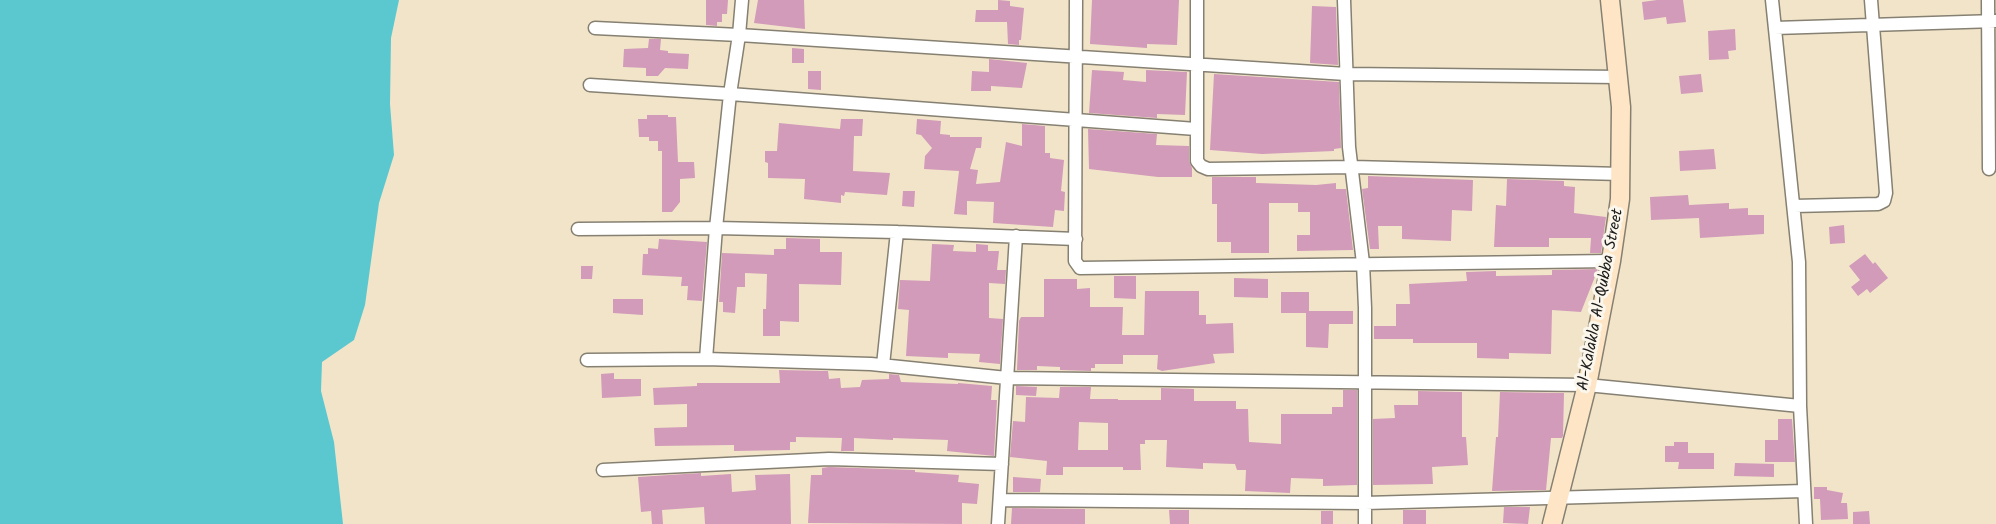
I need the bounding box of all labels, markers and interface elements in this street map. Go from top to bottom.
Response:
street label: Al-Kalakla Al-Qubba Street [1575,207,1629,393]

